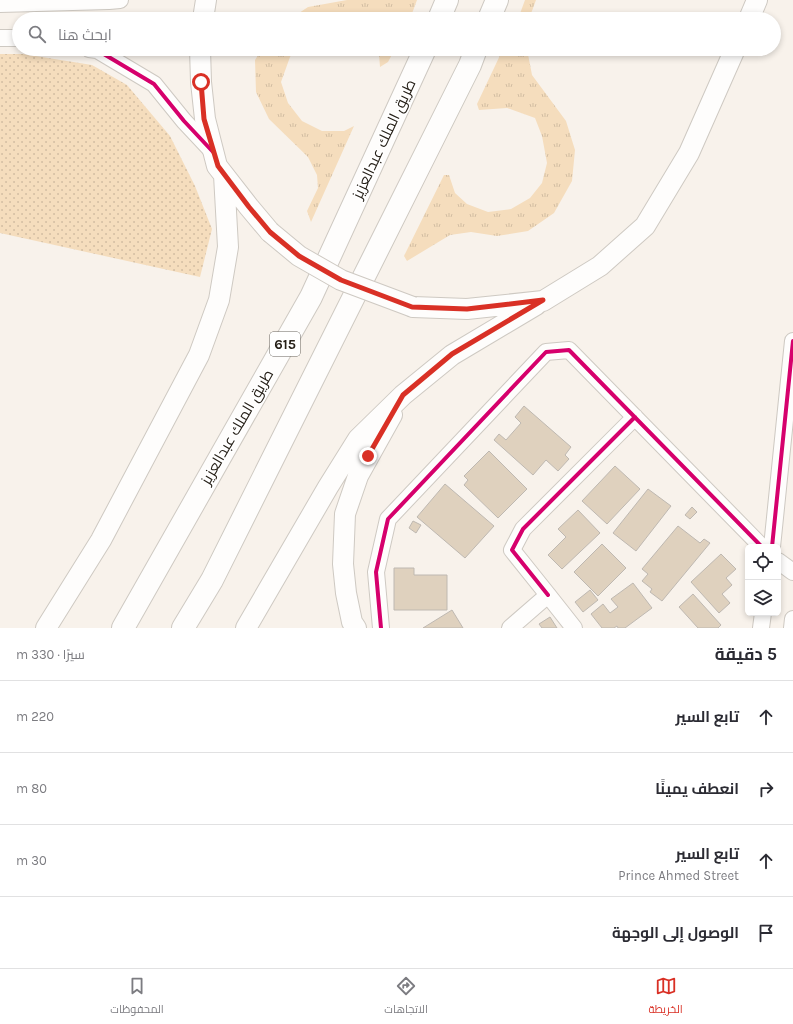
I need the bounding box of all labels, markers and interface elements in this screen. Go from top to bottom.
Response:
search box [12,12,781,56]
icon: search [26,23,48,45]
text: ابحث هنا [58,26,112,44]
route start [192,73,210,91]
street label: طريق الملك عبدالعزيز [348,76,420,203]
road number: 615 [270,332,300,356]
street label: طريق الملك عبدالعزيز [196,366,278,489]
route end [359,447,377,465]
map controls [745,544,781,616]
button: locate [745,544,781,580]
button: layers [745,580,781,616]
text: 5 دقيقة [715,644,777,664]
text: سيرًا · 330 m [16,647,85,662]
icon: ahead [755,706,777,728]
text: تابع السير [676,708,739,726]
text: 220 m [16,709,54,724]
icon: right [755,778,777,800]
text: انعطف يمينًا [655,780,739,798]
text: 80 m [16,781,47,796]
text: تابع السير [676,845,739,863]
icon: ahead [755,850,777,872]
text: 30 m [16,853,47,868]
text: Prince Ahmed Street [618,868,739,883]
icon: arrive [755,922,777,944]
text: الوصول إلى الوجهة [612,924,739,942]
tab: المحفوظات [110,975,164,1019]
tab: الاتجاهات [384,975,428,1019]
tab: الخريطة [648,975,683,1019]

